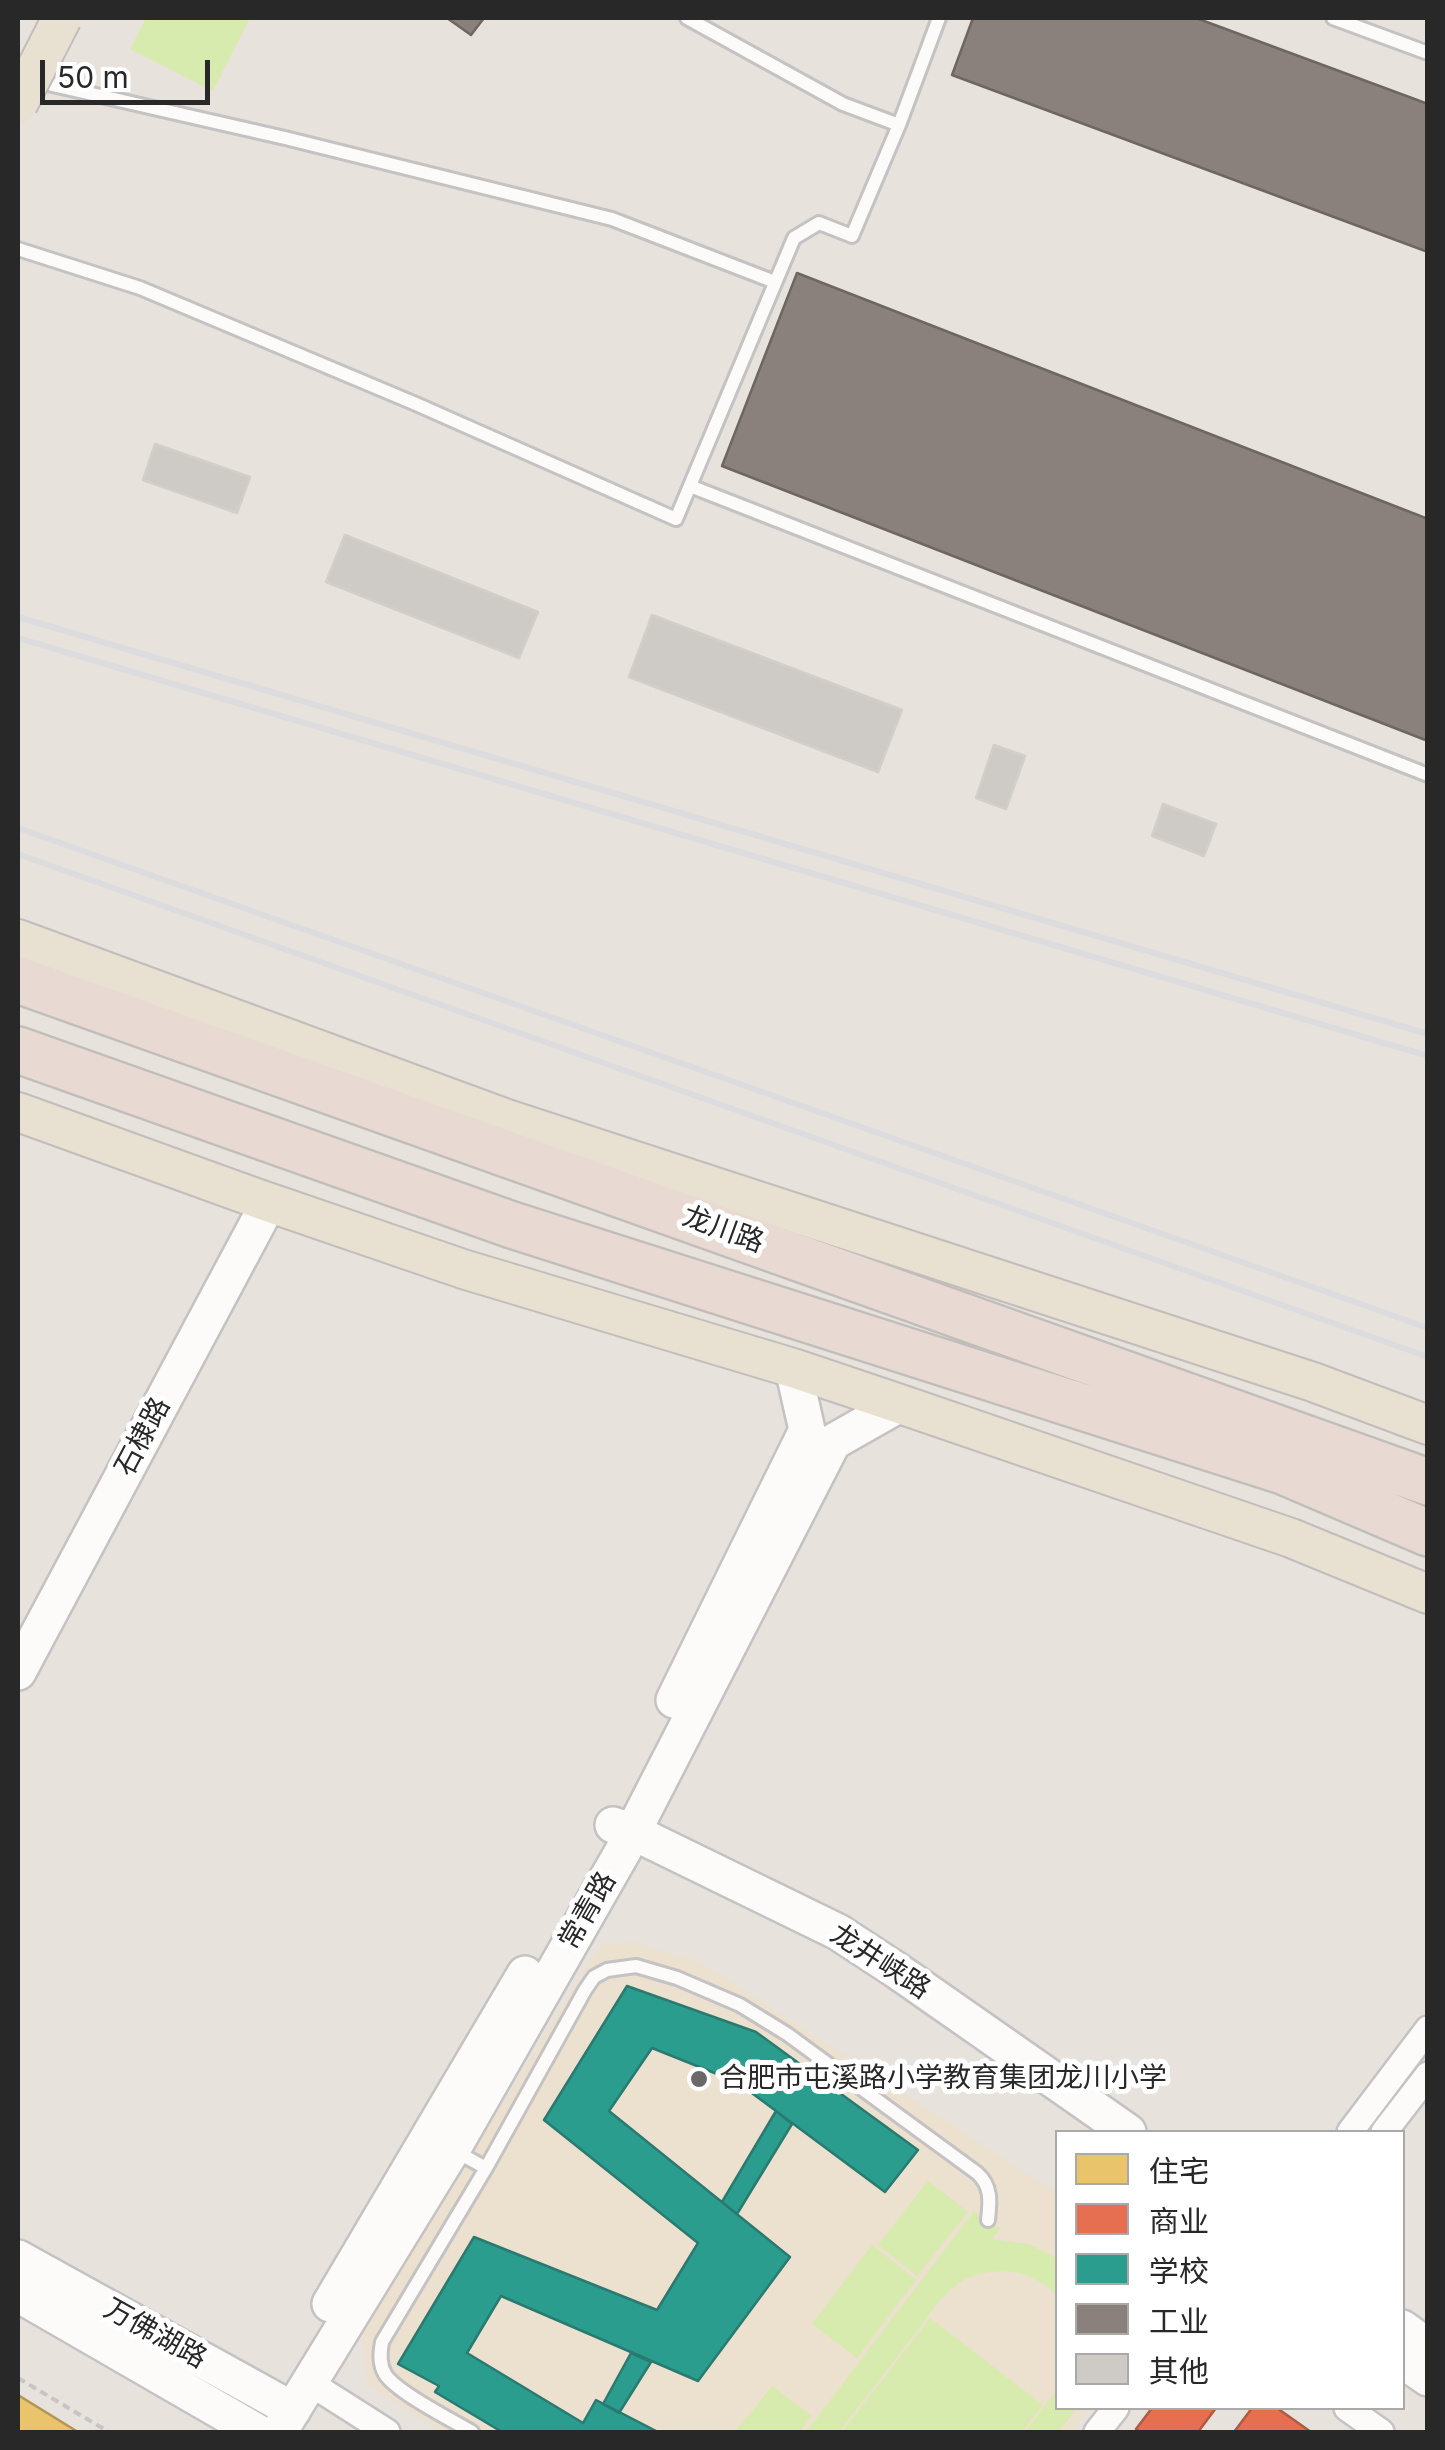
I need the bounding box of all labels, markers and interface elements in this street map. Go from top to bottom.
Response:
scale bar [45,40,215,102]
text: 50 m [57,59,129,95]
street label: 龙川路 [678,1200,768,1260]
street label: 石棣路 [108,1392,178,1482]
street label: 常青路 [552,1866,624,1956]
street label: 龙井峡路 [824,1917,936,2007]
place label: 合肥市屯溪路小学教育集团龙川小学 [719,2062,1167,2096]
marker: 合肥市屯溪路小学教育集团龙川小学 [688,2068,710,2090]
legend [1055,2130,1405,2410]
text: 住宅 [1149,2153,1209,2189]
text: 商业 [1149,2203,1209,2239]
text: 学校 [1149,2253,1209,2289]
street label: 万佛湖路 [98,2292,212,2376]
text: 工业 [1149,2303,1209,2339]
text: 其他 [1149,2353,1209,2389]

